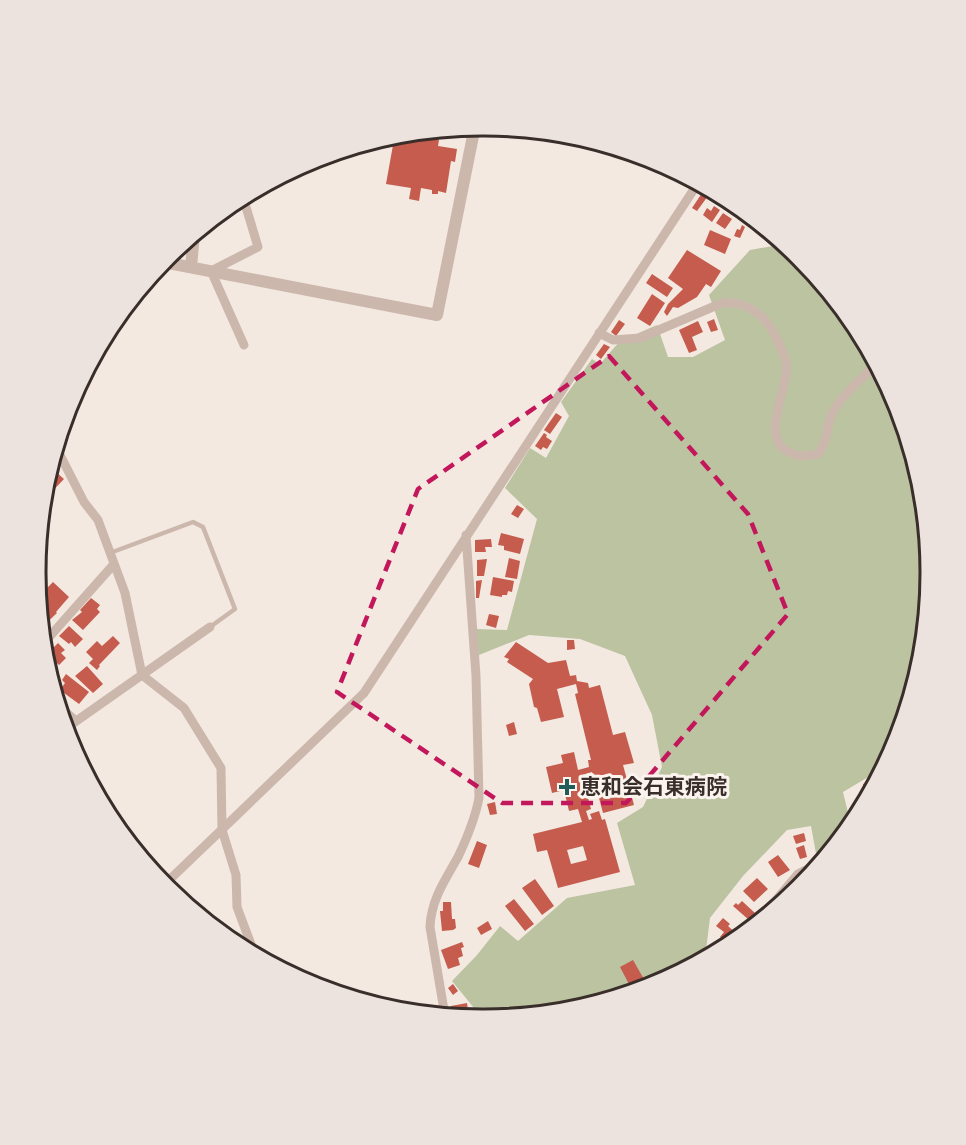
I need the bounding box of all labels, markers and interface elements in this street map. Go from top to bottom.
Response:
place label: 恵和会石東病院 [580,773,727,801]
marker: 恵和会石東病院 [558,778,576,796]

